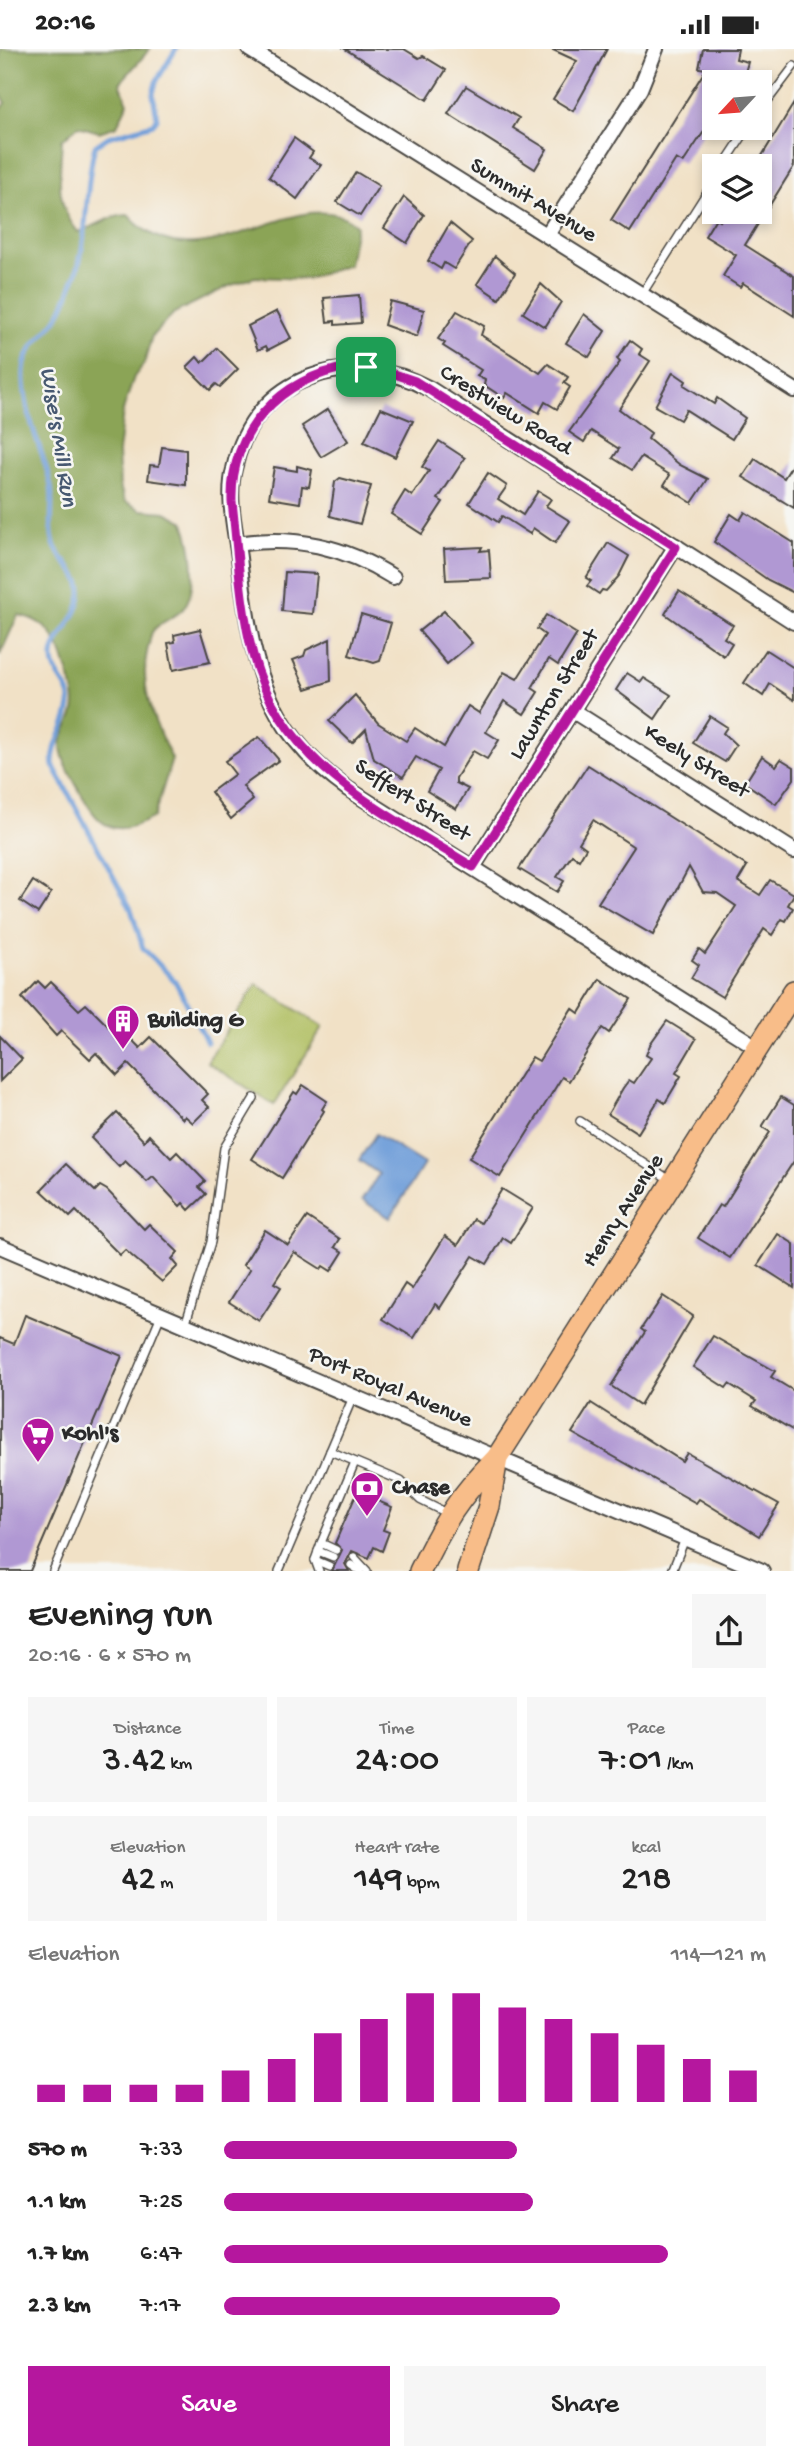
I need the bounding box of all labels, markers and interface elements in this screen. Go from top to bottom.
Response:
text: 20:16 [35,9,94,40]
north arrow [702,70,772,140]
map controls [702,70,772,224]
street label: Summit Avenue [465,153,602,250]
button: layers [702,154,772,224]
pin [336,337,396,397]
icon: arrive [347,348,385,386]
street label: Crestview Road [434,360,577,463]
water label: Wise's Mill Run [32,365,82,509]
street label: Lawnton Street [504,623,607,765]
street label: Keely Street [638,719,755,806]
street label: Seffert Street [349,754,476,849]
building icon: Building G [104,1002,142,1051]
place label: Building G [147,1008,245,1035]
street label: Henry Avenue [577,1148,671,1273]
street label: Port Royal Avenue [303,1341,477,1435]
supermarket icon: Kohl's [19,1415,57,1464]
place label: Kohl's [61,1421,120,1448]
bank icon: Chase [348,1469,386,1518]
place label: Chase [392,1475,451,1502]
button: share [692,1594,766,1668]
text: Evening run [28,1595,212,1639]
text: 20:16 · 6 × 570 m [28,1643,191,1670]
text: Distance [114,1718,181,1741]
text: Time [380,1718,414,1741]
text: Pace [628,1718,665,1741]
text: 3.42 [103,1741,166,1782]
text: 24:00 [355,1741,439,1782]
text: 7:01 [599,1741,662,1782]
text: km [166,1753,192,1776]
text: /km [662,1753,693,1776]
text: Elevation [110,1837,185,1860]
text: Heart rate [354,1837,440,1860]
text: kcal [631,1837,661,1860]
text: 42 [122,1860,156,1901]
text: 149 [354,1860,402,1901]
text: 218 [621,1860,672,1901]
text: m [156,1872,174,1895]
text: bpm [402,1872,440,1895]
text: Elevation [28,1942,119,1969]
text: 114–121 m [671,1942,766,1969]
text: 570 m [28,2137,87,2164]
text: 7:33 [140,2137,183,2164]
text: 1.1 km [28,2189,86,2216]
text: 7:25 [140,2189,183,2216]
text: 1.7 km [28,2241,89,2268]
text: 6:47 [140,2241,182,2268]
text: 2.3 km [28,2293,90,2320]
text: 7:17 [140,2293,180,2320]
button: Save [28,2366,390,2446]
button: Share [404,2366,766,2446]

